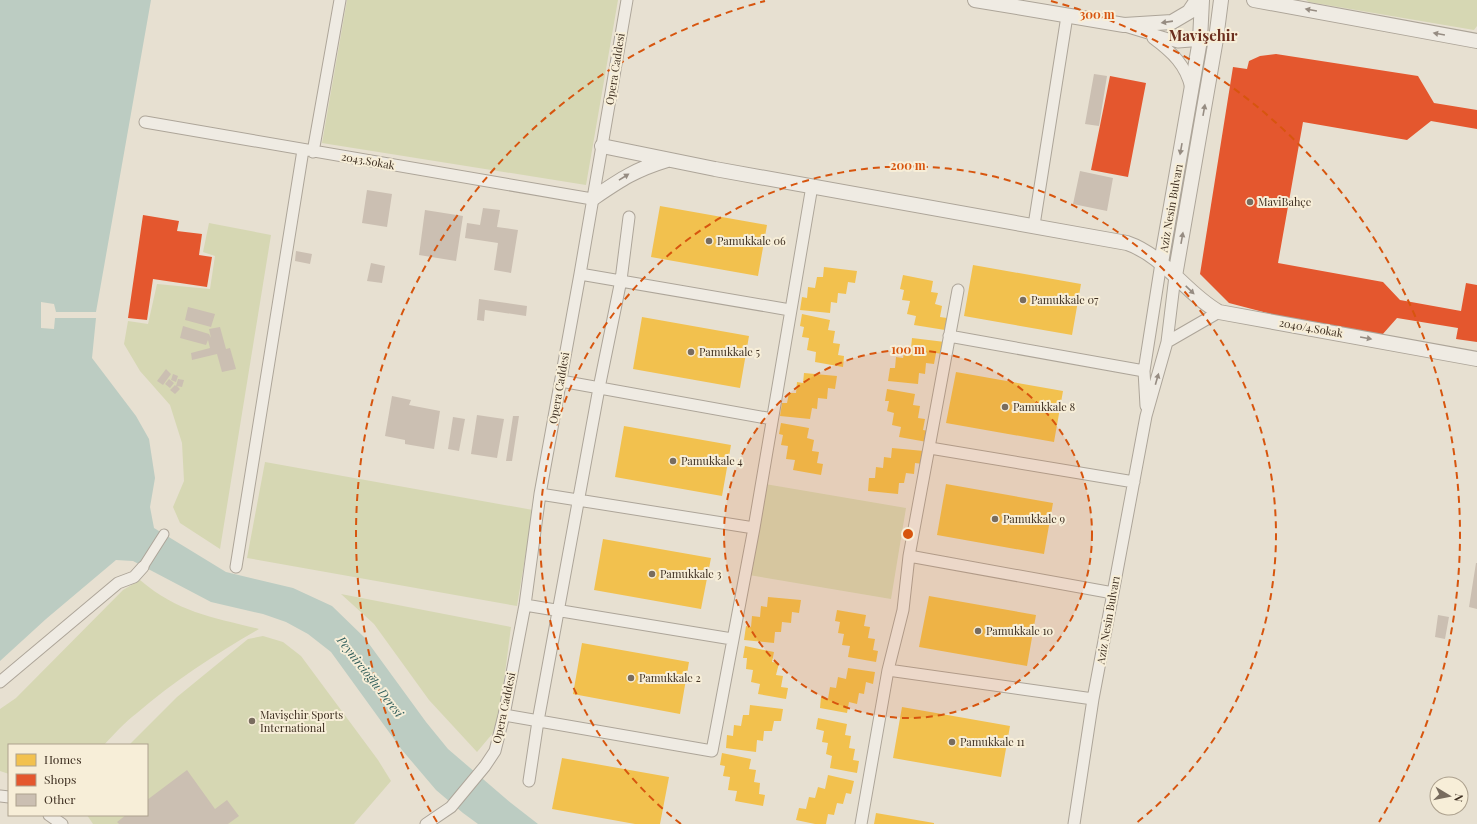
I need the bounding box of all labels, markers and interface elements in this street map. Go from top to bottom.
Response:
text: 300 m [1080,6,1115,22]
one-way arrow [1305,7,1317,13]
one-way arrow [1161,19,1173,25]
district label: Mavişehir [1168,25,1238,45]
one-way arrow [1433,30,1445,36]
street label: Opera Caddesi [601,32,628,106]
one-way arrow [1201,103,1207,116]
one-way arrow [1178,143,1184,155]
street label: 2043.Sokak [340,148,396,173]
text: 200 m [890,157,926,173]
street label: Aziz Nesin Bulvarı [1155,163,1186,254]
one-way arrow [619,173,629,181]
place label: MaviBahçe [1258,194,1312,209]
marker: MaviBahçe [1245,197,1255,207]
one-way arrow [1179,232,1185,244]
place label: Pamukkale 06 [717,233,786,248]
marker: Pamukkale 06 [704,236,714,246]
one-way arrow [1185,285,1195,294]
place label: Pamukkale 07 [1031,292,1099,307]
marker: Pamukkale 07 [1018,295,1028,305]
street label: 2040/4.Sokak [1278,314,1344,341]
one-way arrow [1359,336,1372,342]
text: 100 m [891,341,925,357]
place label: Pamukkale 5 [699,344,760,359]
marker: Pamukkale 5 [686,347,696,357]
street label: Opera Caddesi [545,351,572,425]
one-way arrow [1154,373,1160,385]
place label: Pamukkale 8 [1013,399,1075,414]
marker: Pamukkale 8 [1000,402,1010,412]
place label: Pamukkale 4 [681,453,743,468]
marker: Pamukkale 4 [668,456,678,466]
place label: Pamukkale 9 [1003,511,1065,526]
marker: Pamukkale 9 [990,514,1000,524]
centre of rings [901,527,915,541]
place label: Pamukkale 3 [660,566,721,581]
marker: Pamukkale 3 [647,569,657,579]
street label: Aziz Nesin Bulvarı [1092,575,1123,666]
place label: Pamukkale 10 [986,623,1054,638]
marker: Pamukkale 10 [973,626,983,636]
water label: Peynircioğlu Deresi [334,632,408,720]
place label: Pamukkale 2 [639,670,701,685]
street label: Opera Caddesi [489,671,518,745]
marker: Pamukkale 2 [626,673,636,683]
place label: Mavişehir Sports International [260,707,343,735]
marker: Mavişehir Sports International [247,716,257,726]
place label: Pamukkale 11 [960,734,1025,749]
marker: Pamukkale 11 [947,737,957,747]
legend [8,744,148,816]
text: Homes [44,751,82,767]
text: Shops [44,771,76,787]
north arrow [1429,776,1469,816]
text: Other [44,791,76,807]
text: N [1451,793,1467,803]

